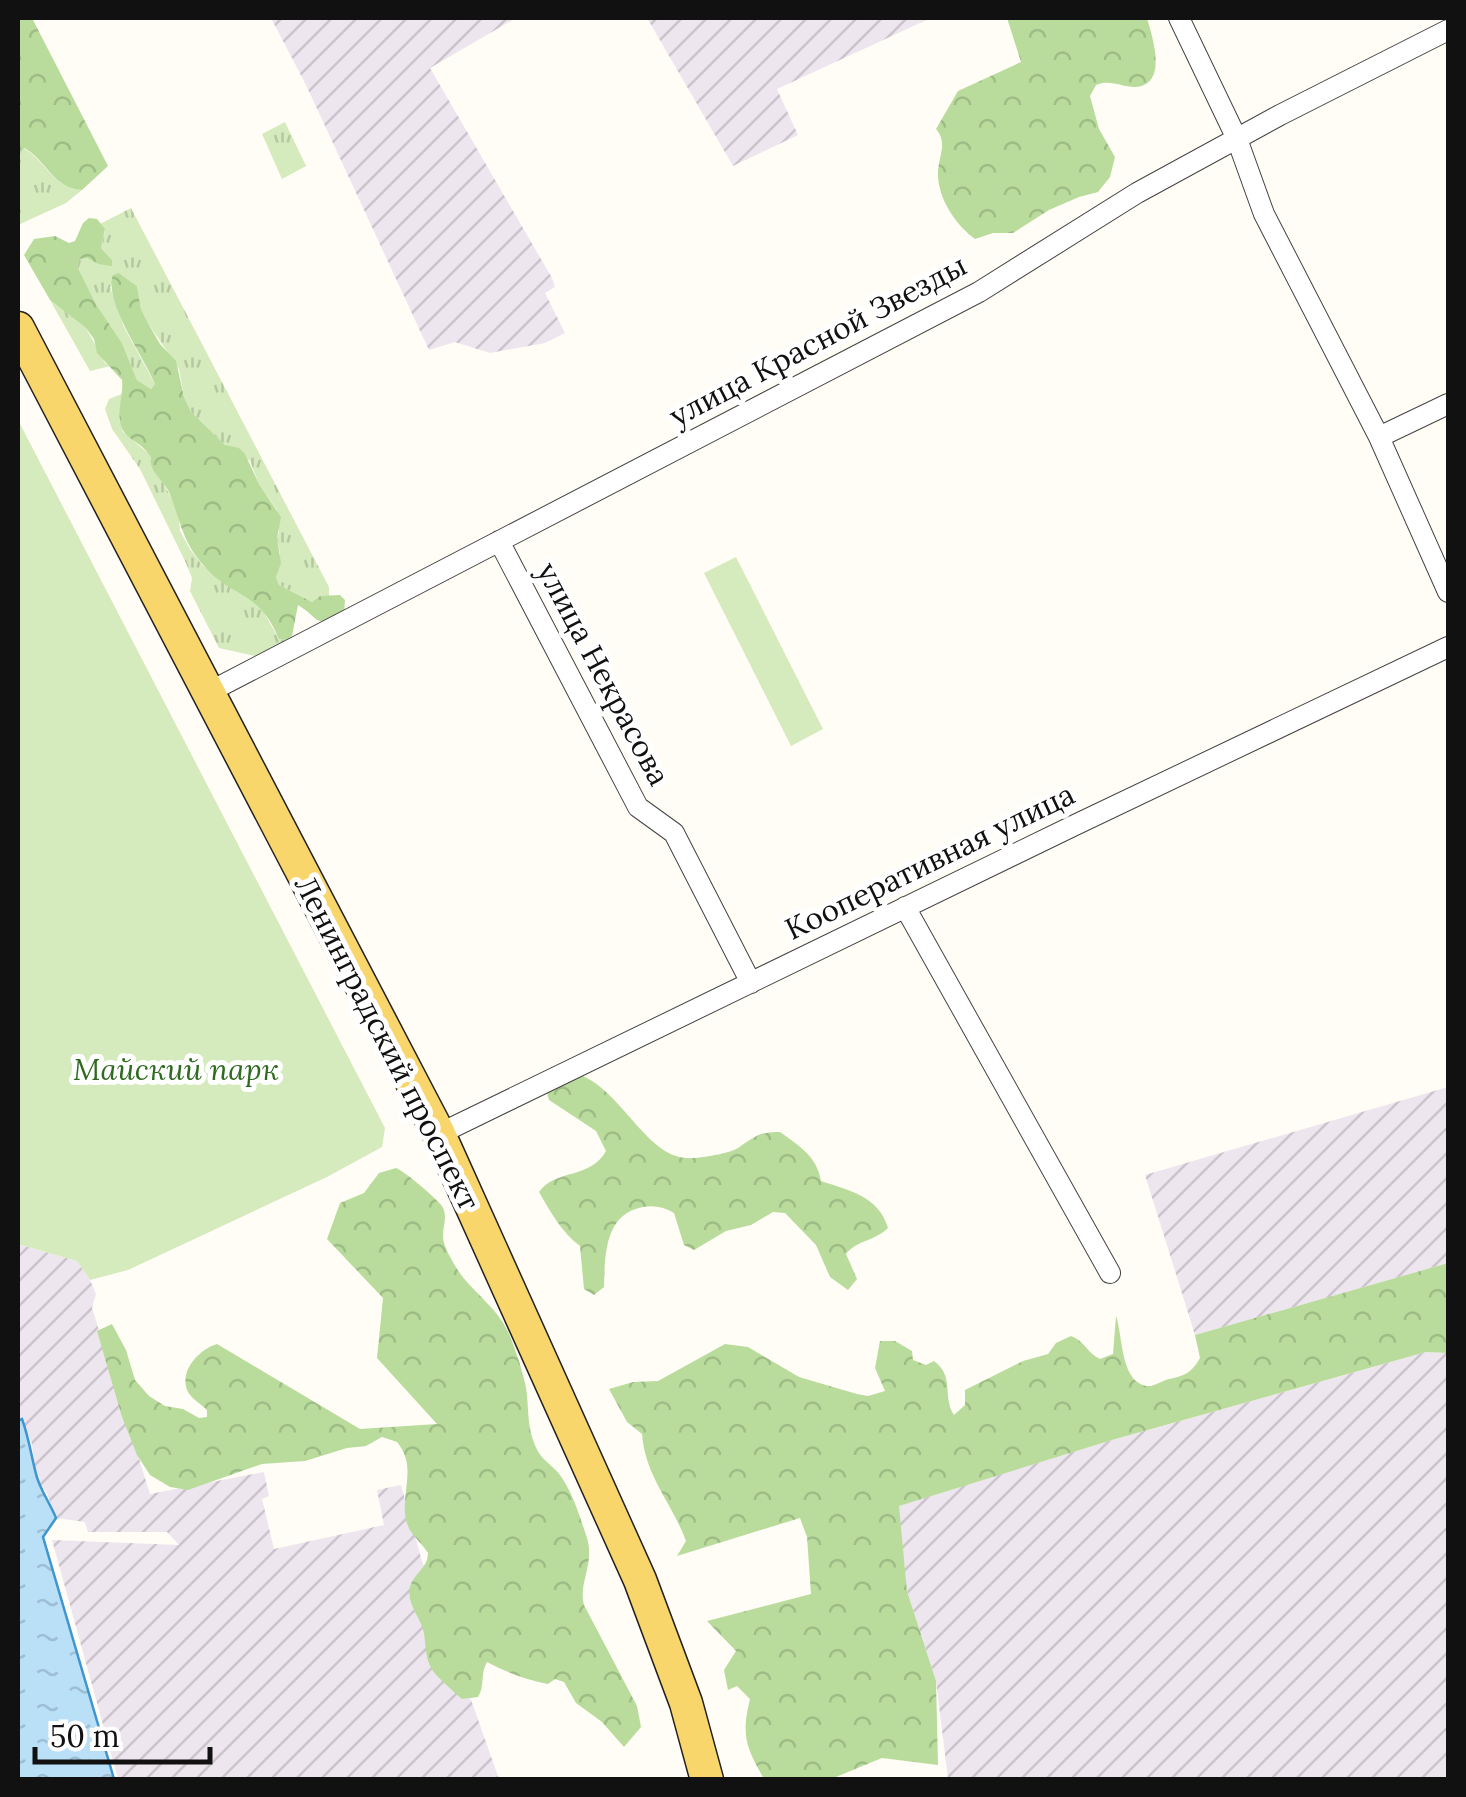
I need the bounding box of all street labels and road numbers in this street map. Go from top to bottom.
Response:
street label: улица Красной Звезды [662,246,973,435]
street label: улица Некрасова [528,556,679,792]
street label: Кооперативная улица [779,775,1081,949]
street label: Ленинградский проспект [287,869,489,1216]

